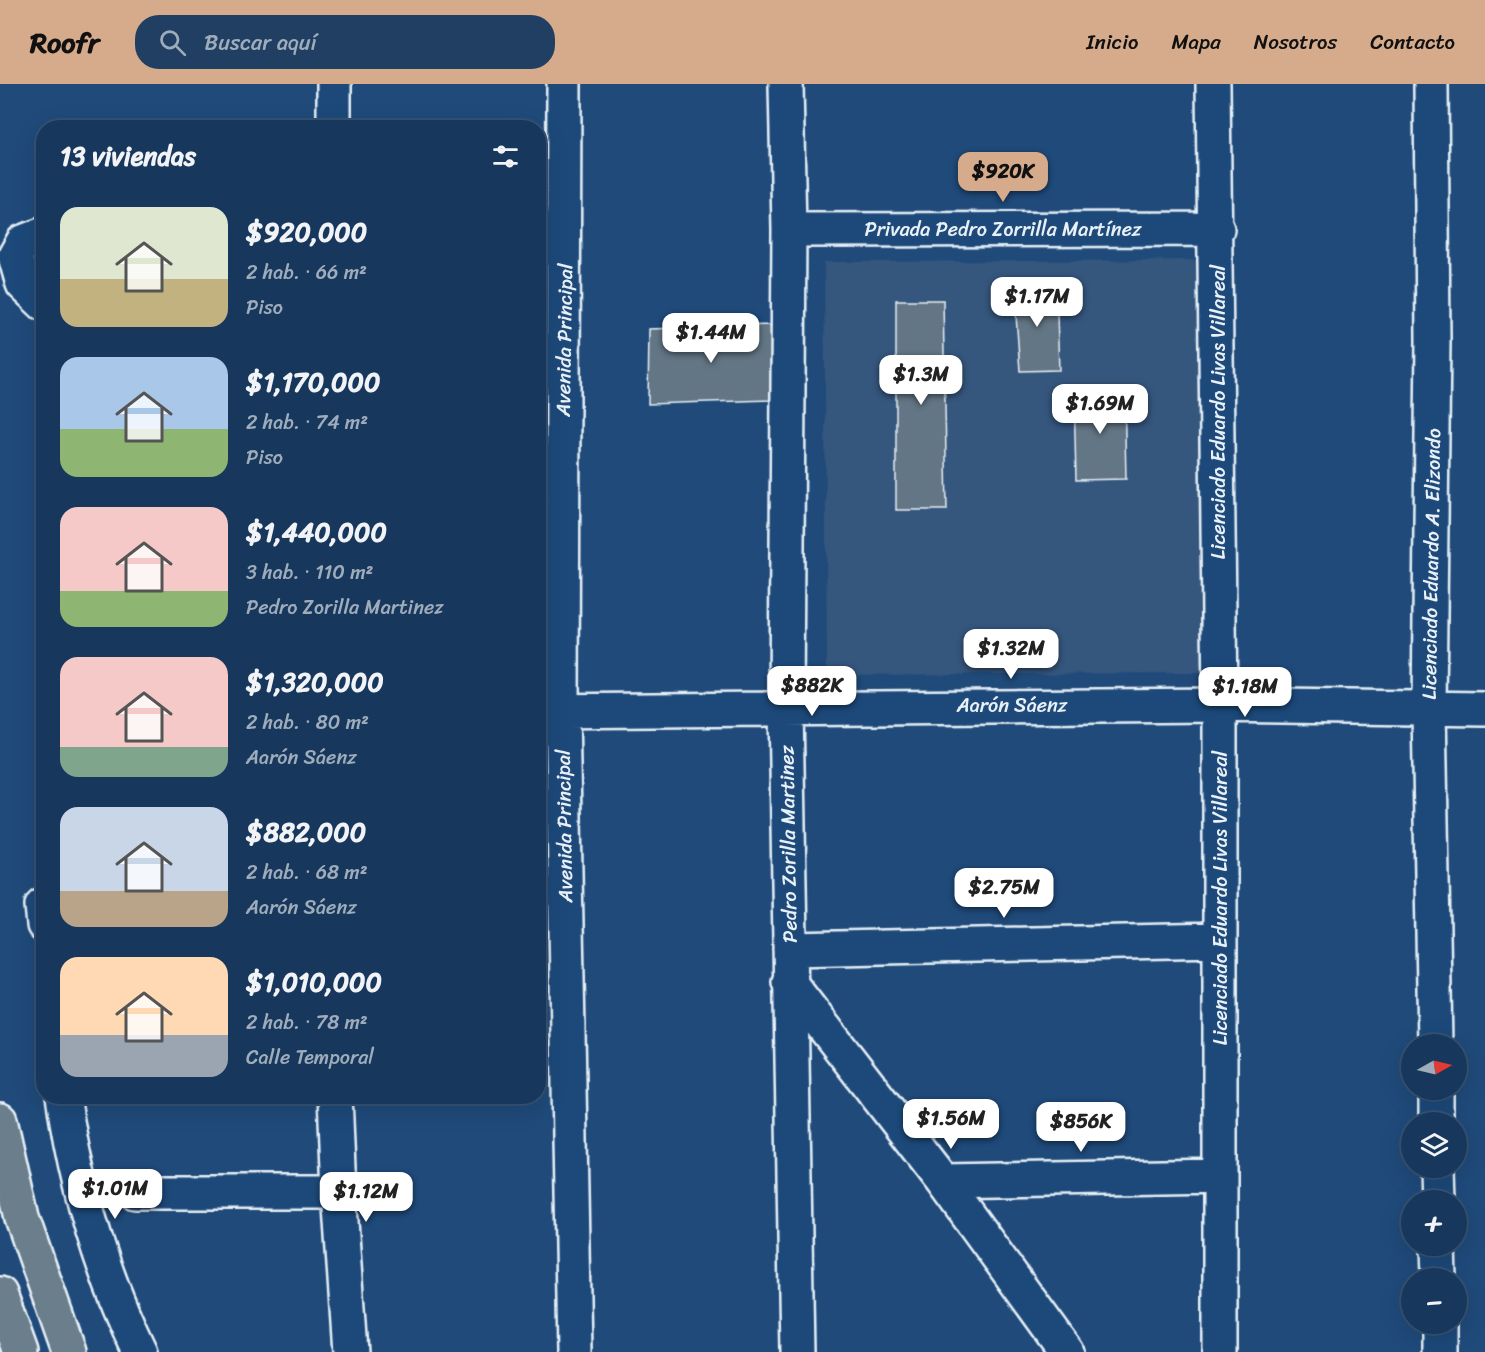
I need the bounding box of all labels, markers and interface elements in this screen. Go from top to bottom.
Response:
search box [135,15,555,69]
text: Roofr [30,18,99,67]
text: Buscar aquí [204,23,317,62]
text: Inicio [1086,23,1138,61]
text: Mapa [1171,23,1221,61]
text: Nosotros [1254,23,1337,61]
text: Contacto [1370,23,1455,61]
icon: search [156,26,189,59]
text: 13 viviendas [60,133,196,179]
icon: filters [489,140,522,173]
pin: $920K [961,152,1045,203]
text: $920K [972,154,1034,189]
text: $920,000 [246,209,367,255]
street label: Privada Pedro Zorrilla Martínez [865,212,1142,247]
icon: home [108,231,180,303]
text: 2 hab. · 66 m² [246,255,367,290]
street label: Avenida Principal [546,262,583,418]
street label: Licenciado Eduardo Livas Villareal [1201,264,1236,559]
pin: $1.17M [988,277,1086,328]
text: $1.17M [1005,279,1069,314]
text: Piso [246,290,283,325]
pin: $1.44M [662,313,760,364]
text: $1.44M [676,315,746,350]
pin: $1.3M [879,355,963,406]
text: $1.3M [893,357,949,392]
text: $1,170,000 [246,359,380,405]
icon: home [108,381,180,453]
pin: $1.69M [1051,384,1149,435]
text: $1.69M [1066,386,1134,421]
text: 2 hab. · 74 m² [246,405,368,440]
street label: Licenciado Eduardo A. Elizondo [1412,428,1451,700]
text: Piso [246,440,283,475]
text: $1,440,000 [246,509,387,555]
icon: home [108,531,180,603]
text: 3 hab. · 110 m² [246,555,373,590]
text: Pedro Zorilla Martinez [246,590,444,625]
pin: $1.32M [962,629,1060,680]
text: $1.32M [978,631,1044,666]
text: $1,320,000 [246,659,384,705]
pin: $882K [770,666,854,717]
pin: $1.18M [1196,667,1294,718]
text: $882K [781,668,843,703]
text: $1.18M [1212,669,1278,704]
icon: home [108,681,180,753]
street label: Aarón Sáenz [956,688,1068,723]
text: 2 hab. · 80 m² [246,705,369,740]
text: Aarón Sáenz [246,740,357,775]
street label: Pedro Zorilla Martinez [769,744,808,943]
street label: Avenida Principal [546,748,583,904]
street label: Licenciado Eduardo Livas Villareal [1203,750,1238,1045]
text: $882,000 [246,809,366,855]
icon: home [108,831,180,903]
text: 2 hab. · 68 m² [246,855,368,890]
pin: $2.75M [955,868,1053,919]
text: $2.75M [969,870,1040,905]
text: Aarón Sáenz [246,890,357,925]
text: $1,010,000 [246,959,382,1005]
icon: home [108,981,180,1053]
text: 2 hab. · 78 m² [246,1005,368,1040]
north arrow [1401,1034,1467,1100]
map controls [1401,1034,1467,1334]
text: Calle Temporal [246,1040,374,1075]
pin: $1.56M [902,1099,1000,1150]
text: $1.56M [917,1101,985,1136]
pin: $856K [1039,1102,1123,1153]
text: $856K [1050,1104,1112,1139]
button: layers [1401,1112,1467,1178]
pin: $1.01M [66,1169,164,1220]
text: $1.01M [82,1171,148,1206]
pin: $1.12M [317,1172,415,1223]
text: $1.12M [334,1174,398,1209]
button: + [1401,1190,1467,1256]
button: − [1401,1268,1467,1334]

